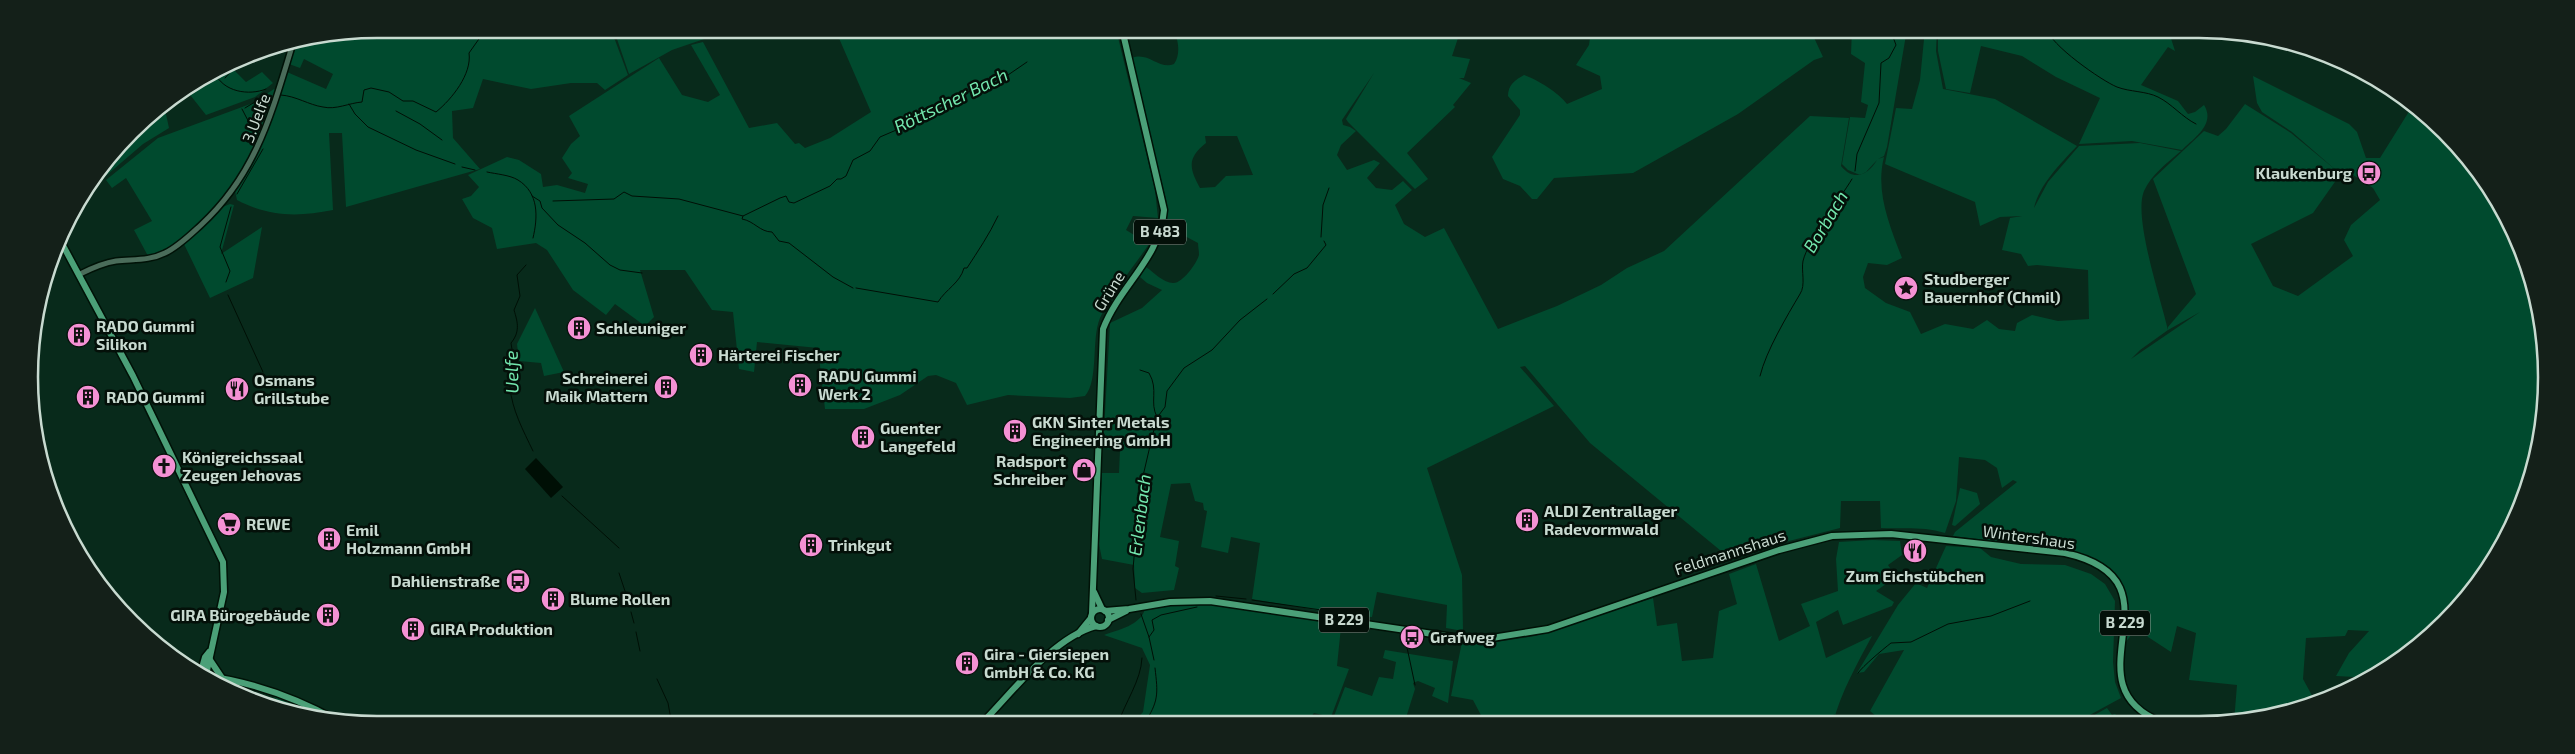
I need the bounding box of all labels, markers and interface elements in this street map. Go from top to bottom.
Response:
water label: Röttscher Bach [890,63,1011,137]
street label: 3.Uelfe [238,91,274,145]
bus stop icon: Klaukenburg [2356,160,2382,186]
place label: Klaukenburg [2256,163,2353,182]
water label: Borbach [1798,187,1852,256]
road number: B 483 [1134,220,1186,244]
street label: Grüne [1089,267,1128,314]
place label: Studberger Bauernhof (Chmil) [1924,269,2061,306]
place icon: Studberger Bauernhof (Chmil) [1893,275,1919,301]
building icon: Schleuniger [566,315,592,341]
place label: RADO Gummi Silikon [96,316,195,353]
place label: Schleuniger [596,318,686,337]
building icon: RADO Gummi Silikon [66,322,92,348]
building icon: Härterei Fischer [688,342,714,368]
place label: Härterei Fischer [718,345,840,364]
water label: Uelfe [500,350,522,394]
place label: RADU Gummi Werk 2 [818,366,917,403]
place label: Schreinerei Maik Mattern [545,368,648,405]
place label: Osmans Grillstube [254,370,329,407]
building icon: RADU Gummi Werk 2 [787,372,813,398]
building icon: Schreinerei Maik Mattern [653,374,679,400]
restaurant icon: Osmans Grillstube [224,376,250,402]
building icon: RADO Gummi [75,384,101,410]
place label: RADO Gummi [106,387,205,406]
place label: GKN Sinter Metals Engineering GmbH [1032,412,1171,449]
place label: Guenter Langefeld [880,418,956,455]
building icon: GKN Sinter Metals Engineering GmbH [1002,418,1028,444]
building icon: Guenter Langefeld [850,424,876,450]
place label: Königreichssaal Zeugen Jehovas [182,447,304,484]
place label: Radsport Schreiber [993,451,1066,488]
church icon: Königreichssaal Zeugen Jehovas [151,453,177,479]
shop icon: Radsport Schreiber [1071,457,1097,483]
water label: Erlenbach [1123,473,1155,557]
place label: ALDI Zentrallager Radevormwald [1544,501,1677,538]
building icon: ALDI Zentrallager Radevormwald [1514,507,1540,533]
supermarket icon: REWE [216,511,242,537]
place label: REWE [246,514,290,533]
place label: Emil Holzmann GmbH [346,520,471,557]
street label: Wintershaus [1982,521,2076,552]
street label: Feldmannshaus [1672,525,1788,578]
building icon: Emil Holzmann GmbH [316,526,342,552]
building icon: Trinkgut [798,532,824,558]
place label: Trinkgut [828,535,892,554]
restaurant icon: Zum Eichstübchen [1902,538,1928,564]
place label: Zum Eichstübchen [1846,566,1984,585]
bus stop icon: Dahlienstraße [505,568,531,594]
place label: Dahlienstraße [391,571,500,590]
building icon: Blume Rollen [540,586,566,612]
place label: Blume Rollen [570,589,670,608]
building icon: GIRA Bürogebäude [315,602,341,628]
place label: GIRA Bürogebäude [170,605,310,624]
road number: B 229 [1319,608,1369,632]
road number: B 229 [2100,610,2150,636]
building icon: GIRA Produktion [400,616,426,642]
place label: GIRA Produktion [430,619,553,638]
bus stop icon: Grafweg [1399,624,1425,650]
place label: Grafweg [1430,627,1495,646]
place label: Gira - Giersiepen GmbH & Co. KG [984,644,1109,681]
building icon: Gira - Giersiepen GmbH & Co. KG [954,650,980,676]

